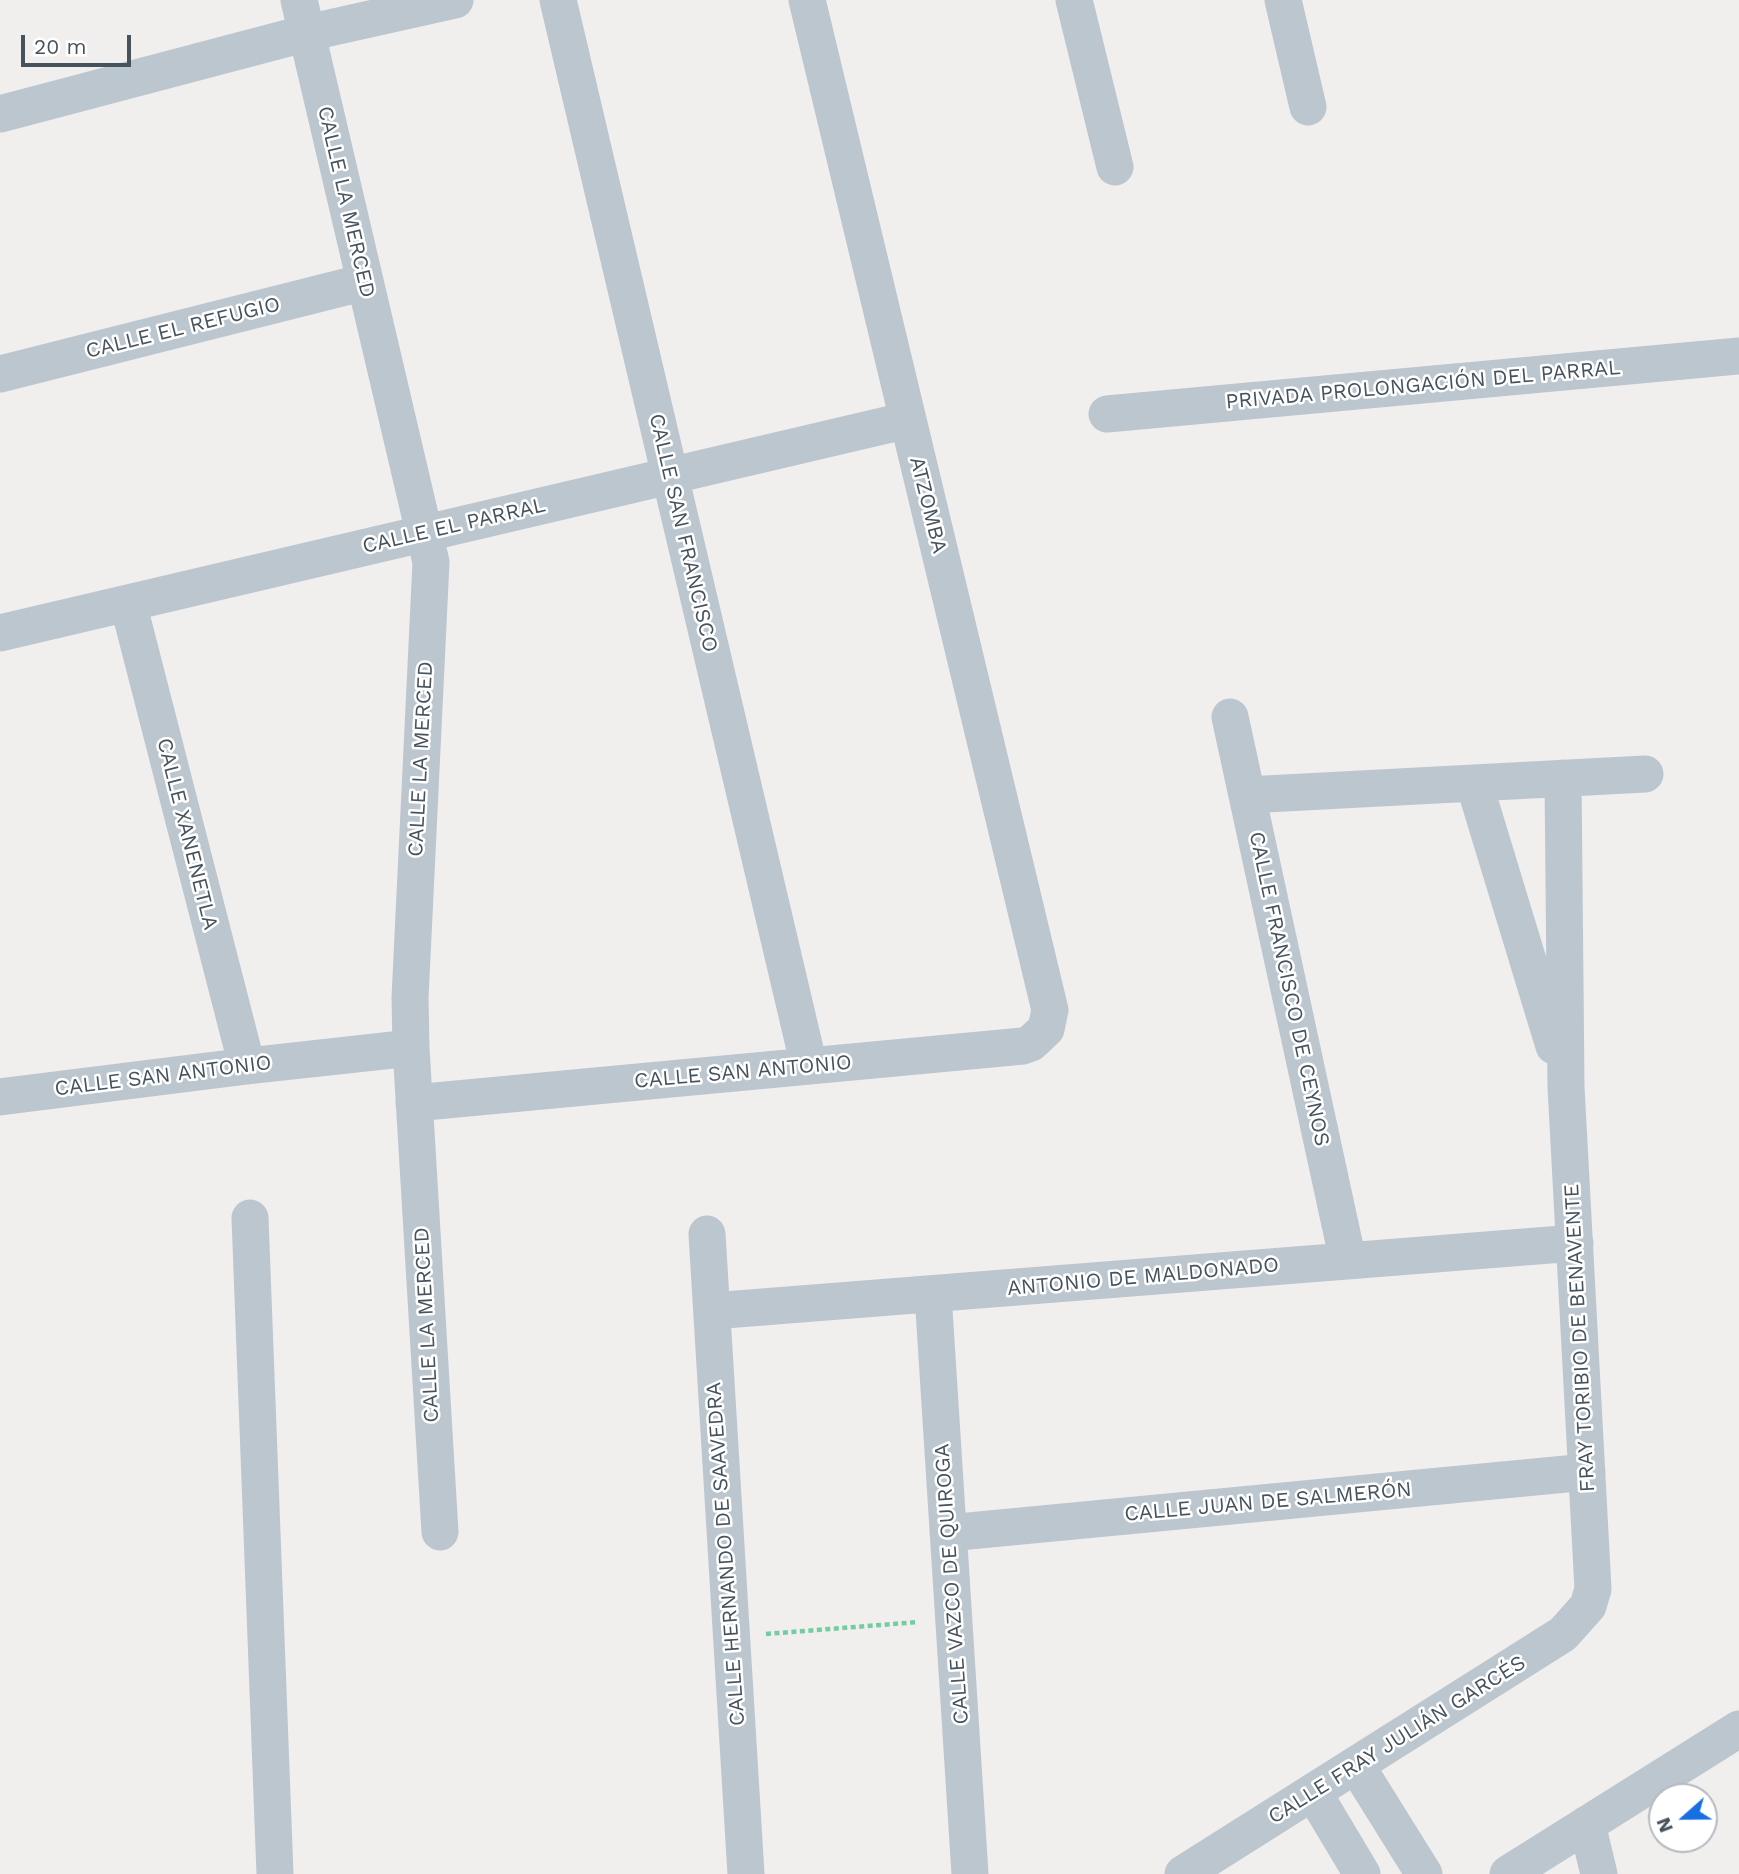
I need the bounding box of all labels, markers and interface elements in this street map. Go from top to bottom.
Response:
scale bar [24,21,135,65]
text: 20 m [34,34,86,59]
street label: CALLE LA MERCED [312,104,380,300]
street label: CALLE EL REFUGIO [83,292,283,364]
street label: PRIVADA PROLONGACIÓN DEL PARRAL [1225,355,1621,415]
street label: CALLE SAN FRANCISCO [643,411,723,655]
street label: ATZOMBA [904,454,952,556]
street label: CALLE EL PARRAL [360,493,548,559]
street label: CALLE LA MERCED [403,661,439,857]
street label: CALLE XANENETLA [151,736,223,932]
street label: CALLE FRANCISCO DE CEYNOS [1243,829,1335,1149]
street label: CALLE SAN ANTONIO [53,1050,273,1102]
street label: CALLE SAN ANTONIO [633,1050,853,1094]
street label: FRAY TORIBIO DE BENAVENTE [1559,1183,1601,1493]
street label: CALLE LA MERCED [409,1227,445,1423]
street label: ANTONIO DE MALDONADO [1006,1253,1280,1301]
street label: CALLE HERNANDO DE SAAVEDRA [701,1381,751,1727]
street label: CALLE VAZCO DE QUIROGA [930,1443,974,1725]
street label: CALLE JUAN DE SALMERÓN [1123,1477,1413,1527]
street label: CALLE FRAY JULIÁN GARCÉS [1264,1650,1530,1830]
north arrow [1648,1783,1718,1853]
text: N [1652,1814,1678,1836]

